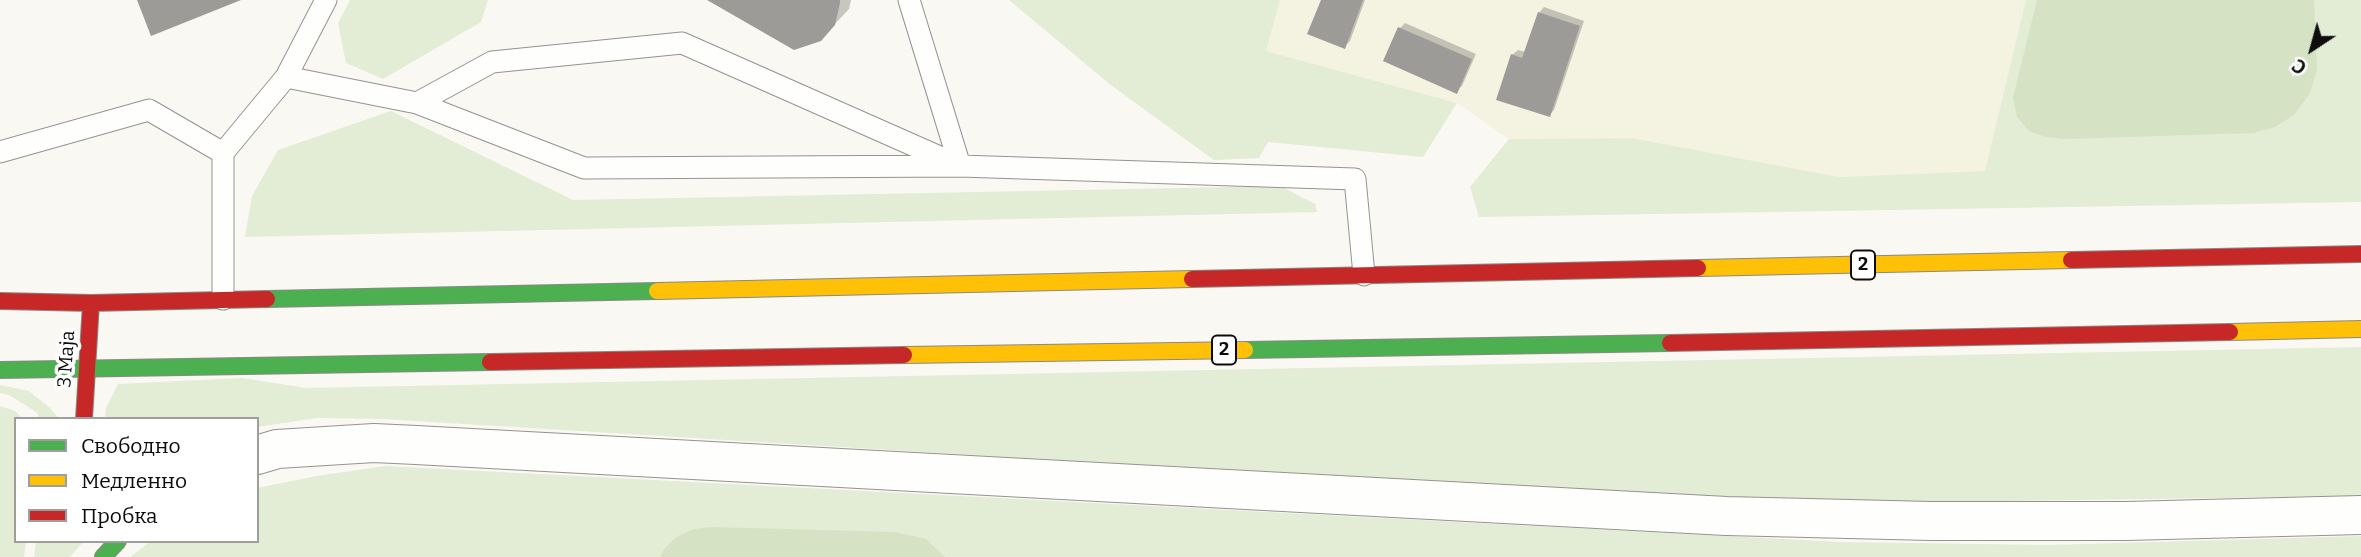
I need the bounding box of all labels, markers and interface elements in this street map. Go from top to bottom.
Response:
north arrow [2277,14,2347,84]
text: С [2288,54,2311,79]
road number: 2 [1851,250,1875,279]
street label: 3 Maja [54,330,80,388]
road number: 2 [1212,336,1236,364]
legend [14,417,259,543]
text: Свободно [81,433,181,459]
text: Медленно [81,468,187,494]
text: Пробка [81,503,158,529]

